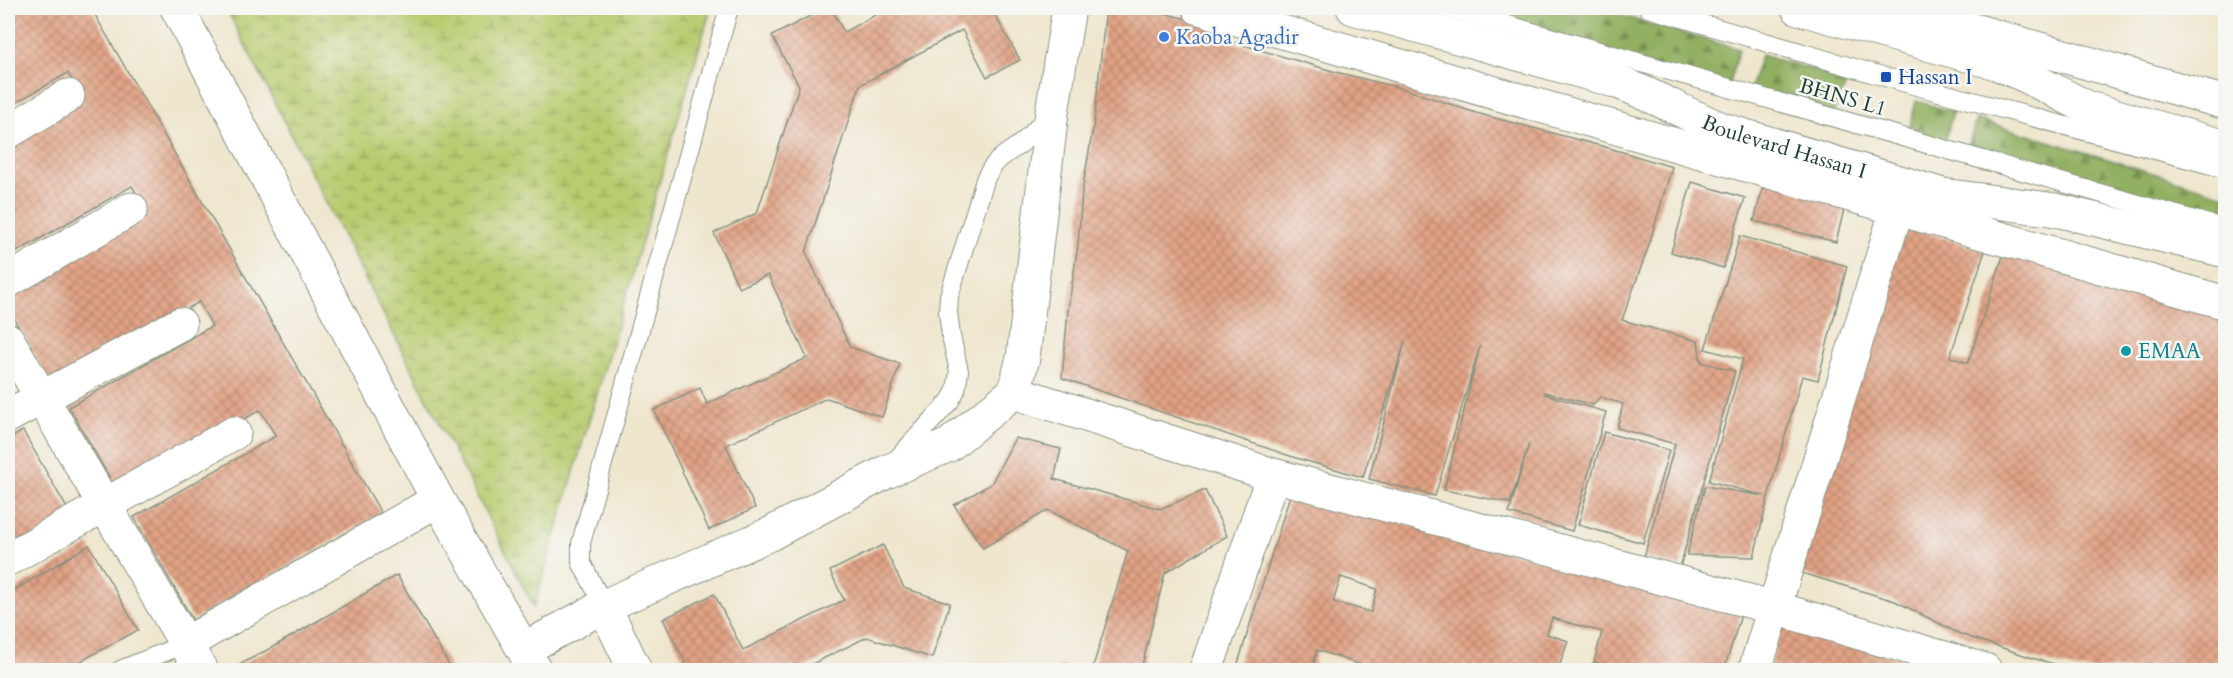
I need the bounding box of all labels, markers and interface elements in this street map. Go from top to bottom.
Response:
place label: Kaoba Agadir [1176,23,1299,52]
marker: Kaoba Agadir [1157,30,1171,44]
place label: Hassan I [1898,63,1973,92]
marker: Hassan I [1879,70,1893,84]
street label: BHNS L1 [1796,71,1890,124]
street label: Boulevard Hassan I [1697,108,1870,186]
place label: EMAA [2138,337,2201,366]
marker: EMAA [2119,344,2133,358]

